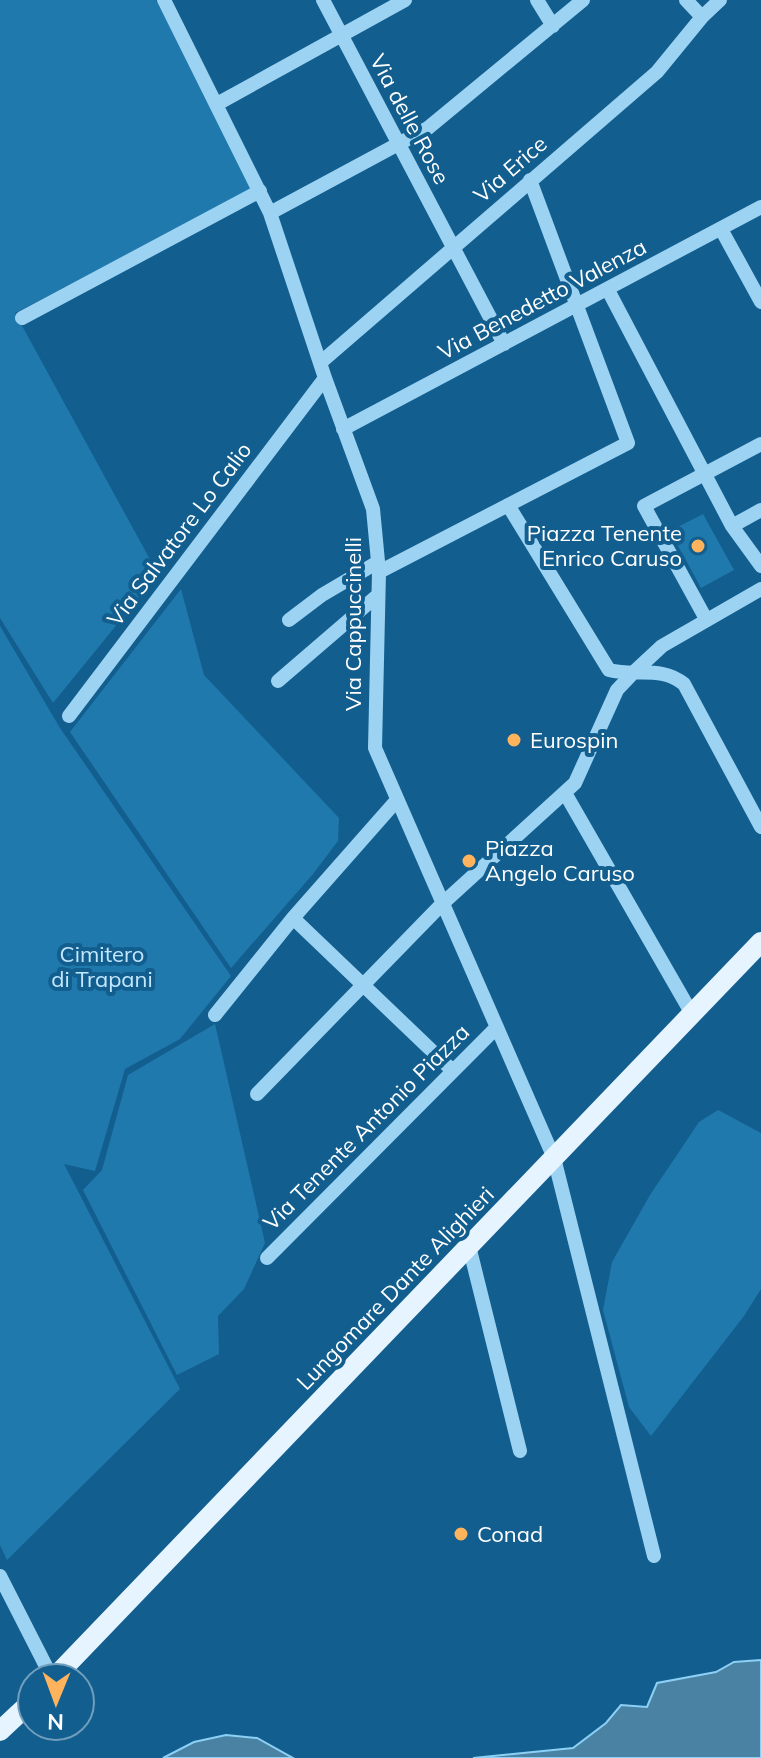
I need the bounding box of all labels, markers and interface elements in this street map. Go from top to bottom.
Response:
street label: Via delle Rose [364,49,456,189]
street label: Via Erice [467,129,553,209]
street label: Via Benedetto Valenza [433,232,651,366]
street label: Via Salvatore Lo Calio [101,436,257,632]
place label: Piazza Tenente Enrico Caruso [527,519,682,572]
street label: Via Cappuccinelli [339,537,367,711]
marker: Piazza Tenente Enrico Caruso [689,537,707,555]
place label: Eurospin [530,726,618,754]
marker: Eurospin [505,731,523,749]
place label: Piazza Angelo Caruso [485,834,635,887]
marker: Piazza Angelo Caruso [460,852,478,870]
park label: Cimitero di Trapani [51,940,153,993]
street label: Via Tenente Antonio Piazza [257,1018,475,1236]
street label: Lungomare Dante Alighieri [290,1180,500,1396]
place label: Conad [477,1520,543,1548]
marker: Conad [452,1525,470,1543]
north arrow [16,1662,96,1742]
text: N [47,1708,64,1736]

